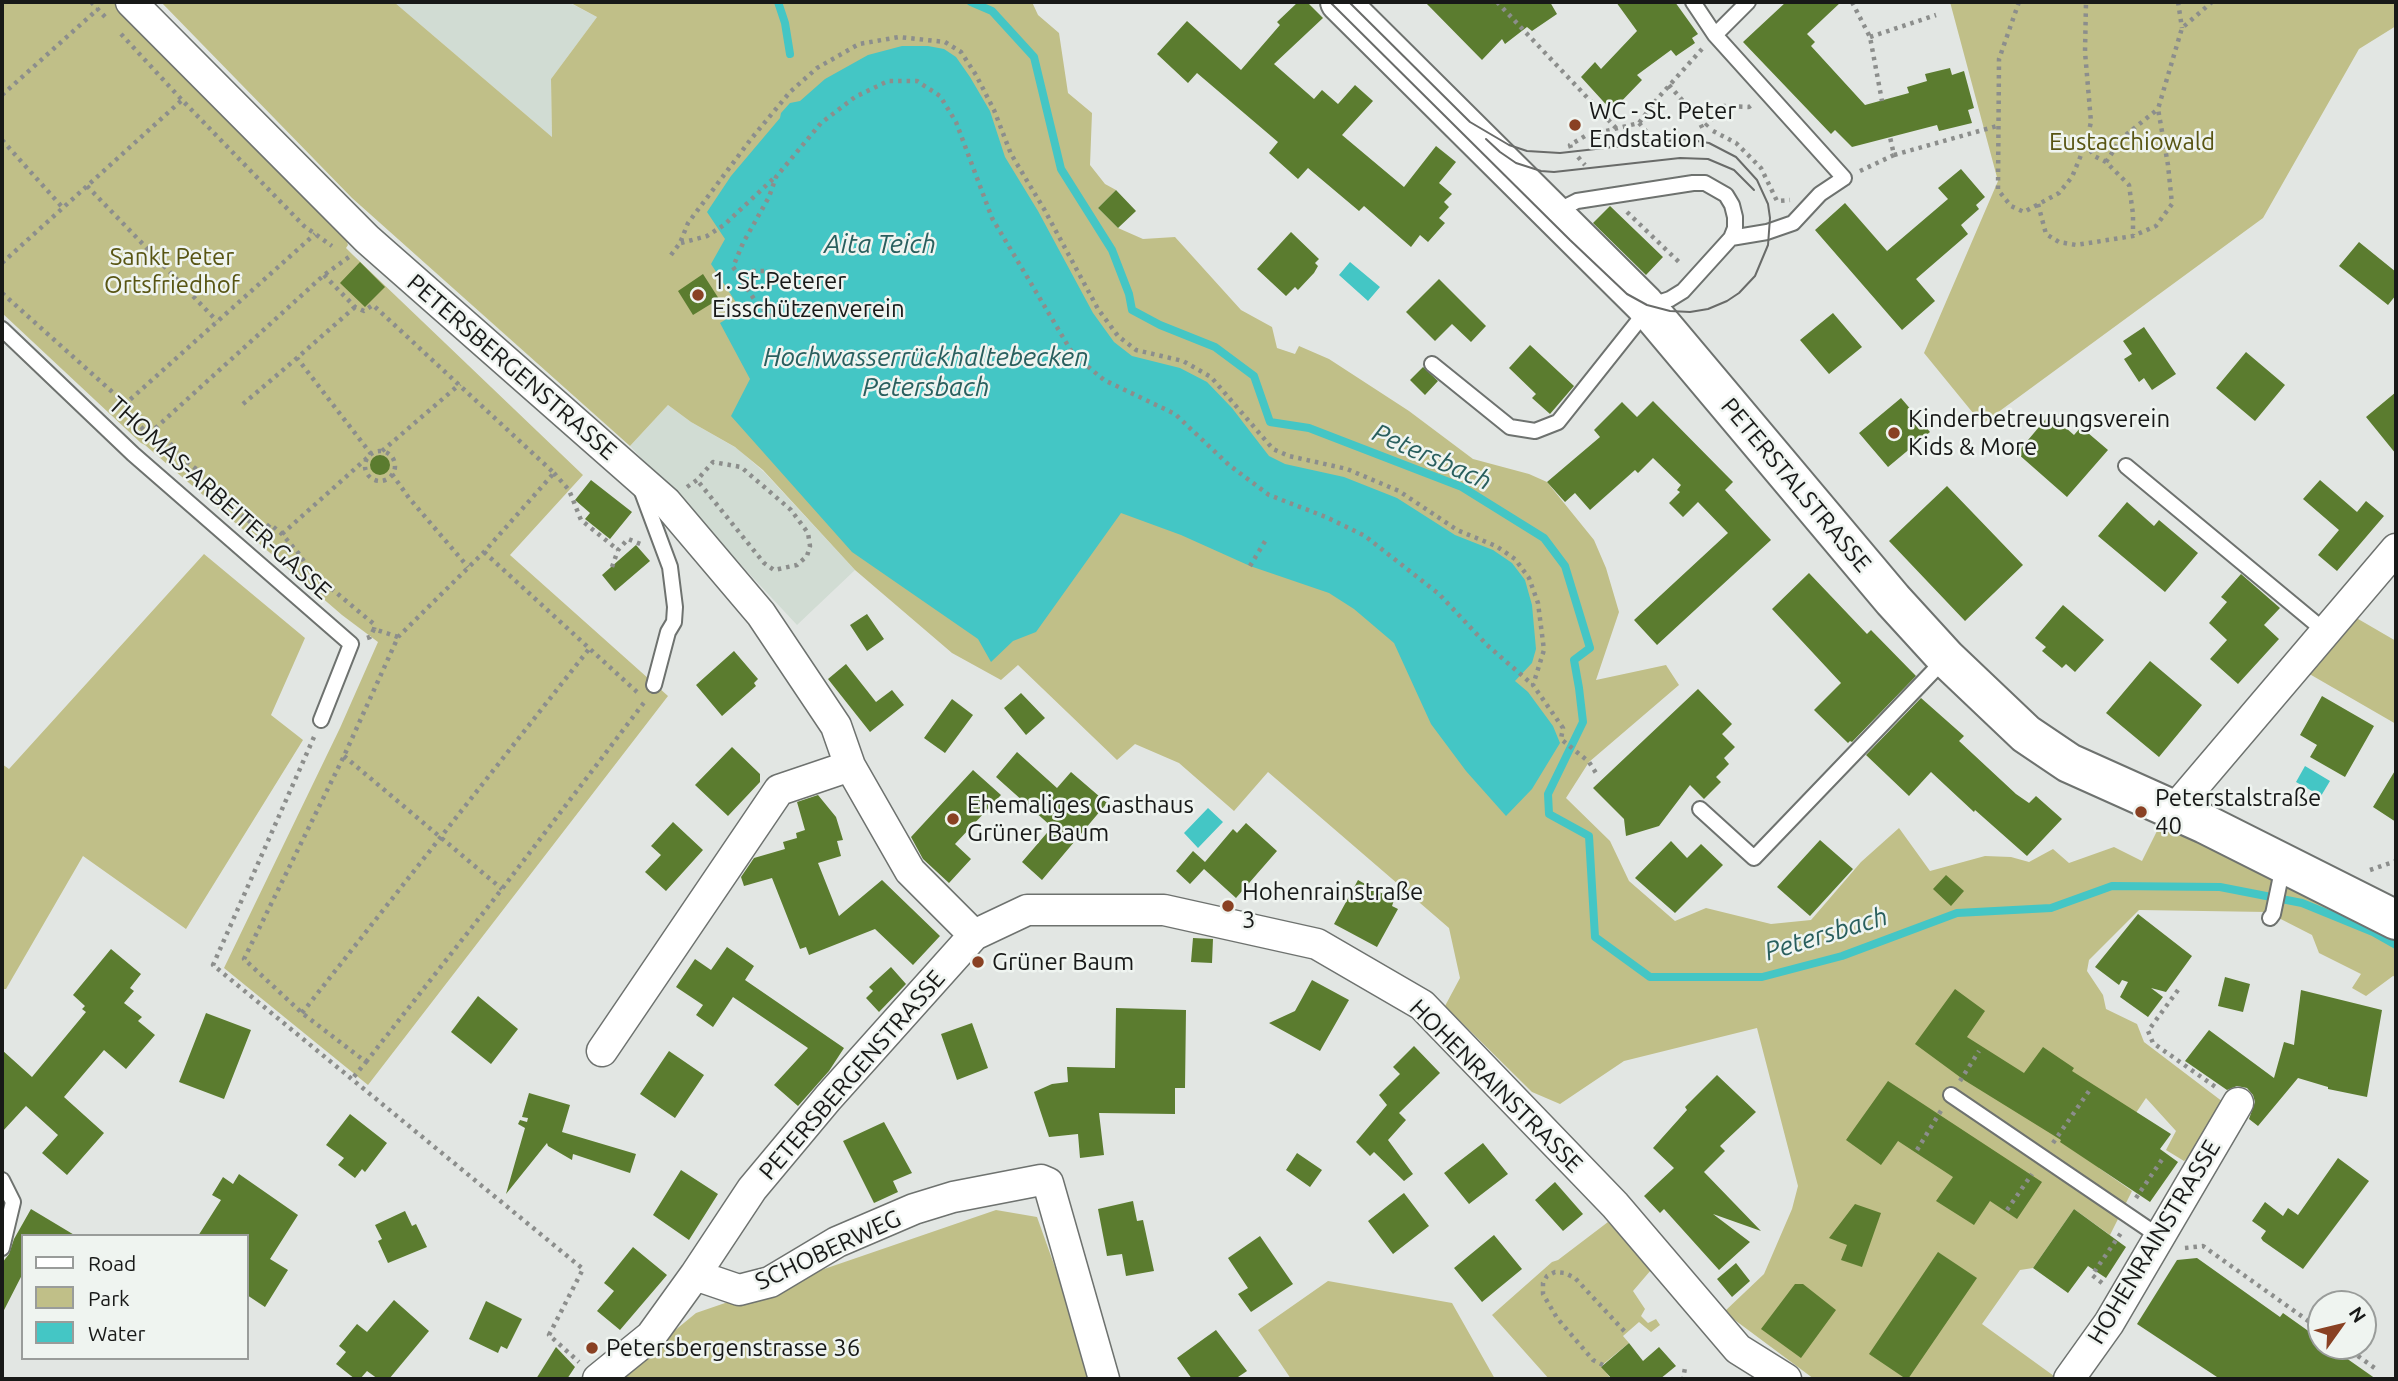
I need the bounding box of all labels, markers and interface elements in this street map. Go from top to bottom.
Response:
place label: WC - St. Peter Endstation [1589,97,1736,153]
marker: WC - St. Peter Endstation [1567,117,1583,133]
park label: Eustacchiowald [2049,128,2215,156]
water label: Aita Teich [824,228,936,260]
park label: Sankt Peter Ortsfriedhof [104,243,240,299]
place label: 1. St.Peterer Eisschützenverein [712,267,905,323]
street label: PETERSBERGENSTRASSE [401,268,623,466]
marker: 1. St.Peterer Eisschützenverein [690,287,706,303]
water label: Hochwasserrückhaltebecken Petersbach [763,341,1089,402]
street label: THOMAS-ARBEITER-GASSE [103,390,337,606]
street label: PETERSTALSTRASSE [1715,392,1877,578]
place label: Kinderbetreuungsverein Kids & More [1908,405,2170,461]
water label: Petersbach [1368,417,1496,497]
marker: Kinderbetreuungsverein Kids & More [1886,425,1902,441]
place label: Peterstalstraße 40 [2155,784,2321,840]
place label: Ehemaliges Gasthaus Grüner Baum [967,791,1194,847]
marker: Peterstalstraße 40 [2133,804,2149,820]
marker: Ehemaliges Gasthaus Grüner Baum [945,811,961,827]
place label: Hohenrainstraße 3 [1242,878,1423,934]
marker: Hohenrainstraße 3 [1220,898,1236,914]
water label: Petersbach [1761,901,1891,967]
place label: Grüner Baum [992,948,1134,976]
marker: Grüner Baum [970,954,986,970]
street label: PETERSBERGENSTRASSE [753,964,951,1186]
street label: HOHENRAINSTRASSE [1403,993,1589,1179]
street label: HOHENRAINSTRASSE [2082,1135,2226,1349]
street label: SCHOBERWEG [751,1204,905,1296]
legend [21,1234,248,1360]
text: Road [88,1251,136,1275]
text: Park [88,1286,130,1310]
north arrow [2307,1290,2377,1360]
text: N [2345,1302,2371,1326]
text: Water [88,1321,146,1345]
place label: Petersbergenstrasse 36 [606,1334,860,1362]
marker: Petersbergenstrasse 36 [584,1340,600,1356]

